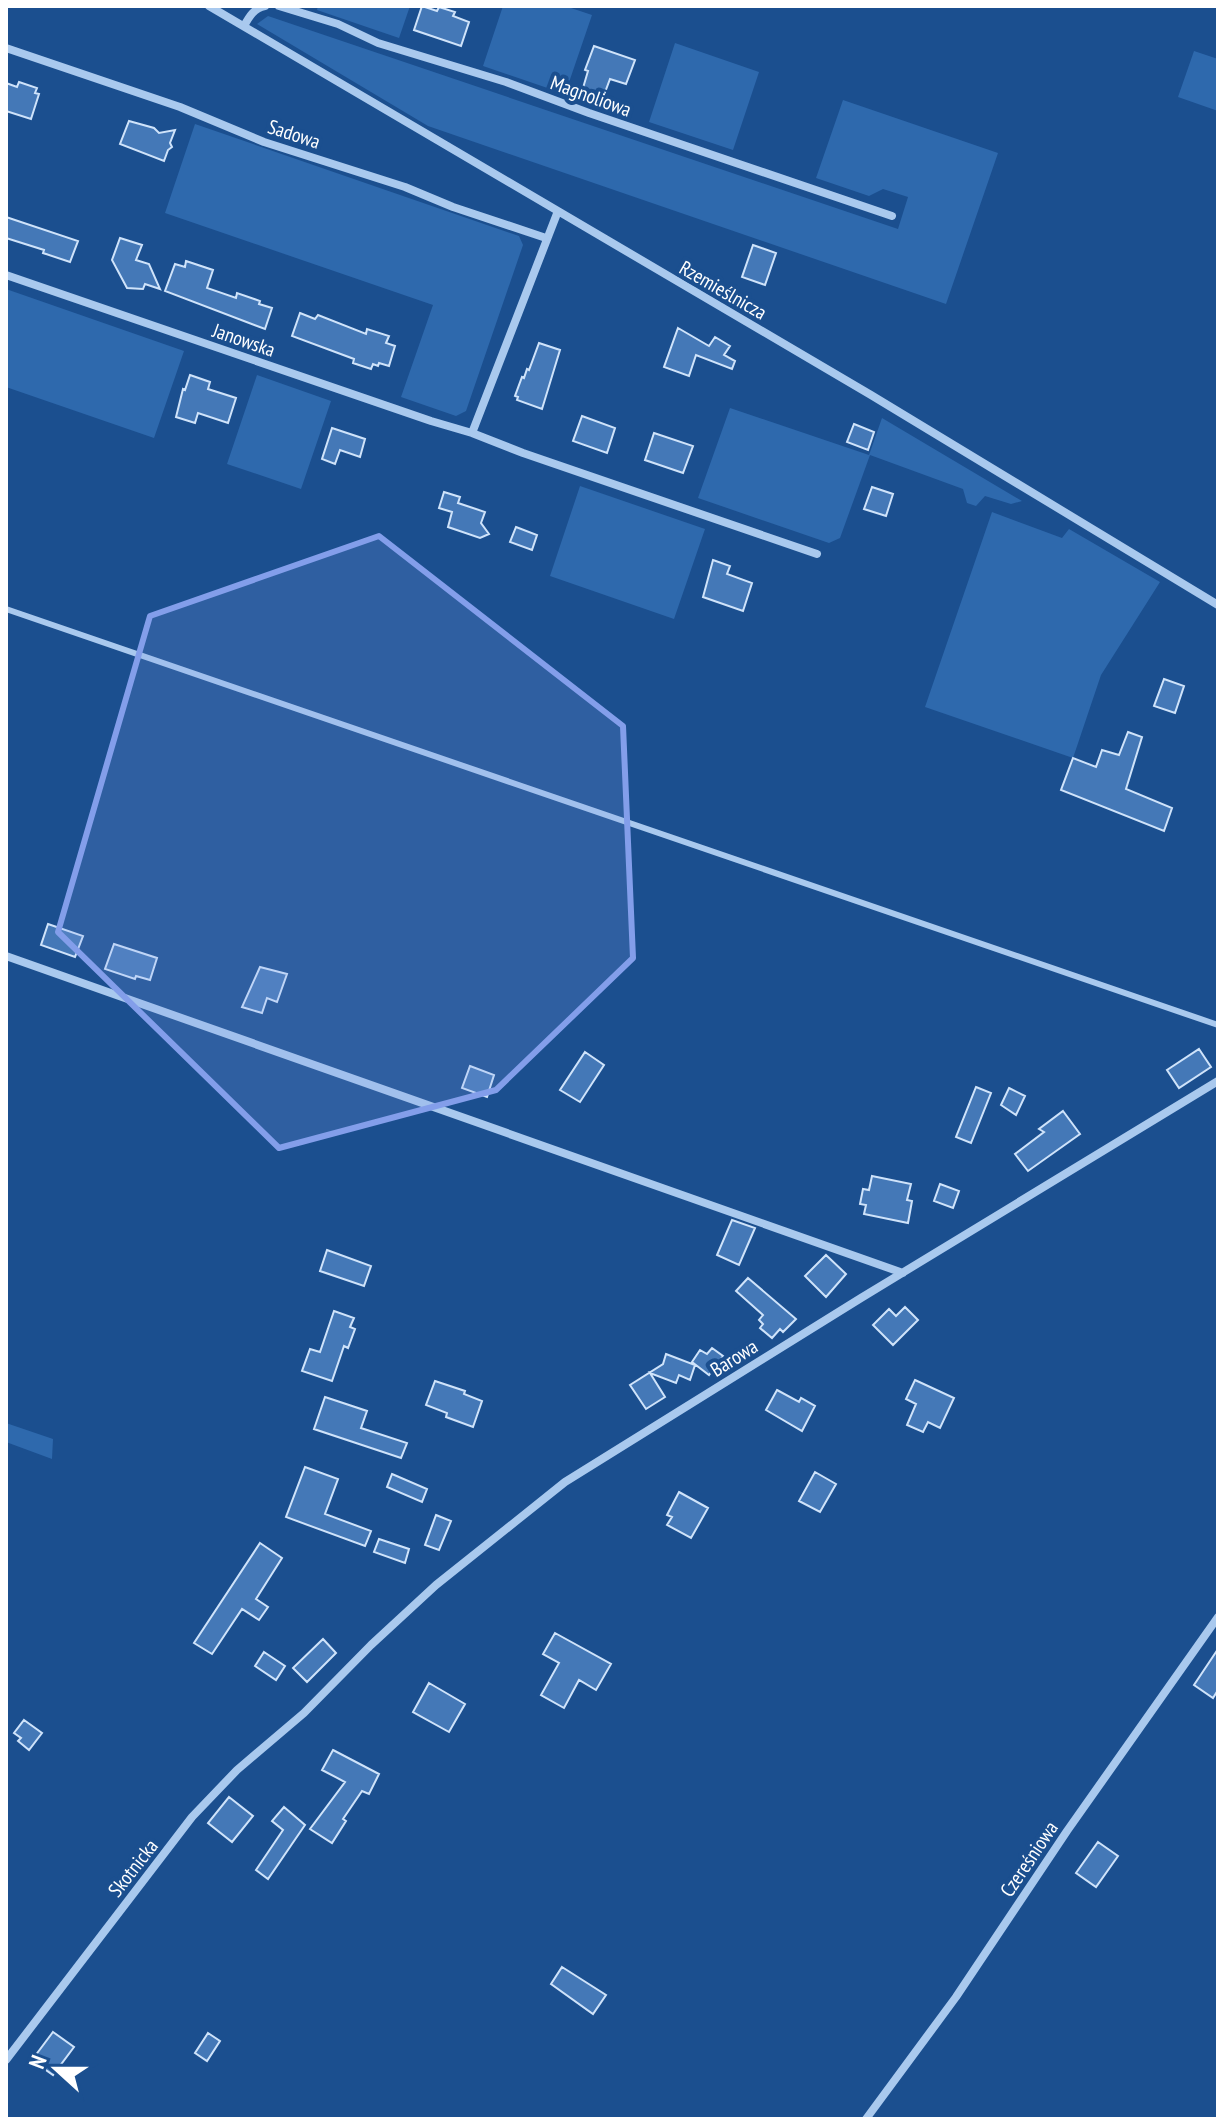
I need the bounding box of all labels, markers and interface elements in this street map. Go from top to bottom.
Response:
street label: Magnoliowa [547,69,635,123]
street label: Sadowa [265,113,323,155]
street label: Rzemieślnicza [675,255,771,325]
street label: Janowska [208,317,279,363]
street label: Barowa [705,1333,763,1383]
street label: Czereśniowa [994,1816,1064,1902]
street label: Skotnicka [102,1834,164,1902]
north arrow [16,2029,96,2109]
text: N [22,2051,53,2072]

